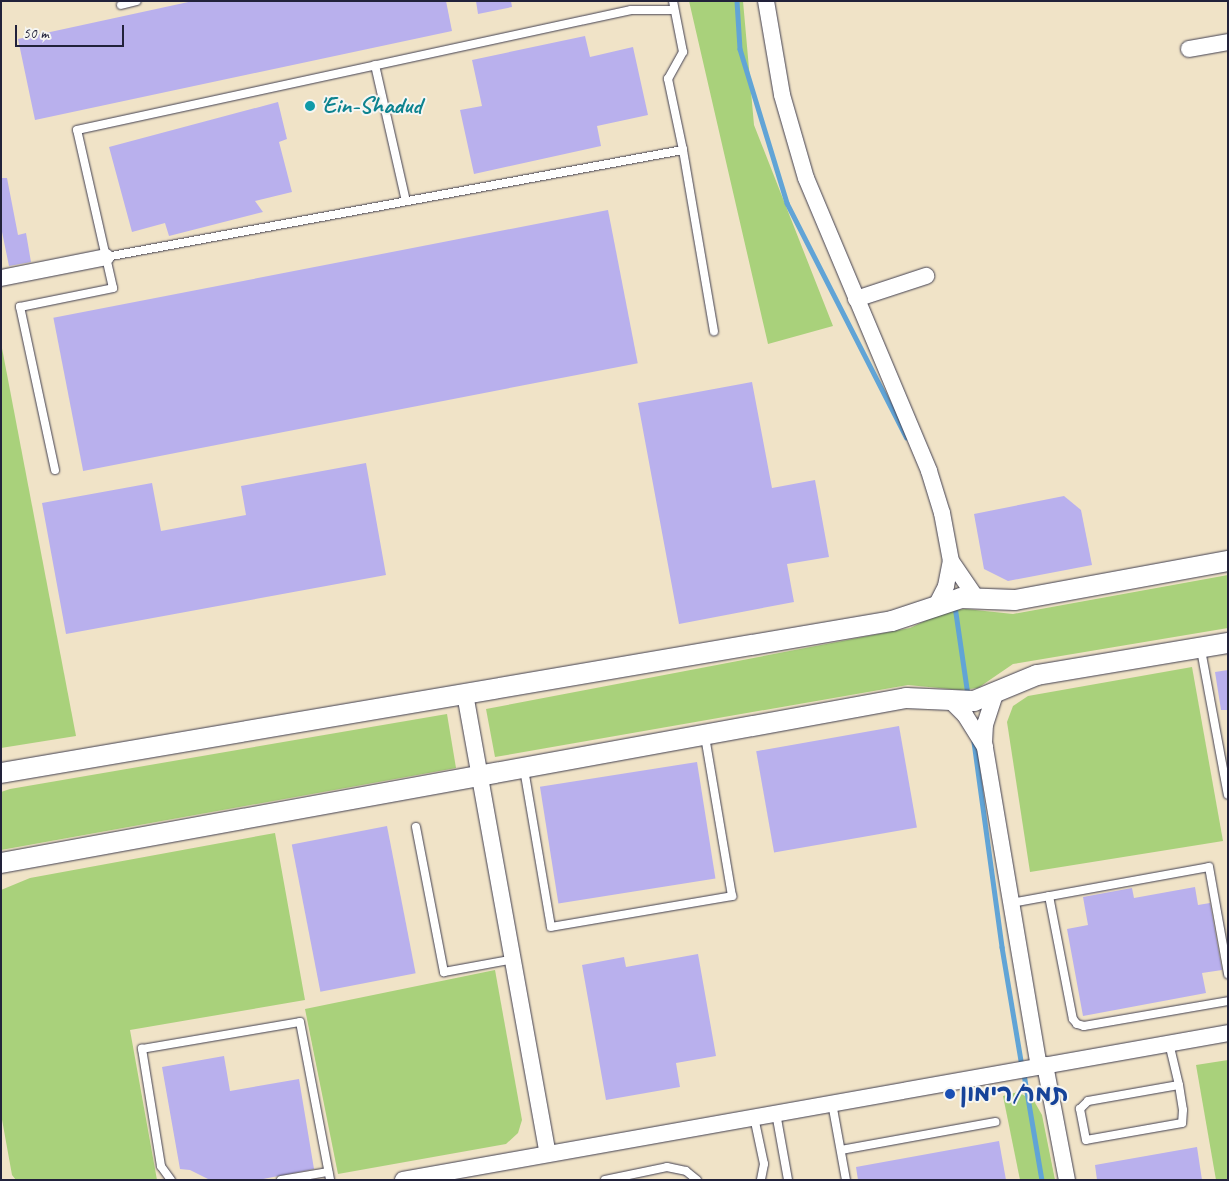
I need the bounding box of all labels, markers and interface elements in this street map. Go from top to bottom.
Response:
scale bar [18,15,126,47]
text: 50 m [23,24,49,43]
place label: 'Ein-Shadud [320,92,422,120]
marker: 'Ein-Shadud [304,100,316,112]
place label: תמר/רימון [960,1080,1068,1108]
marker: תמר/רימון [944,1088,956,1100]

